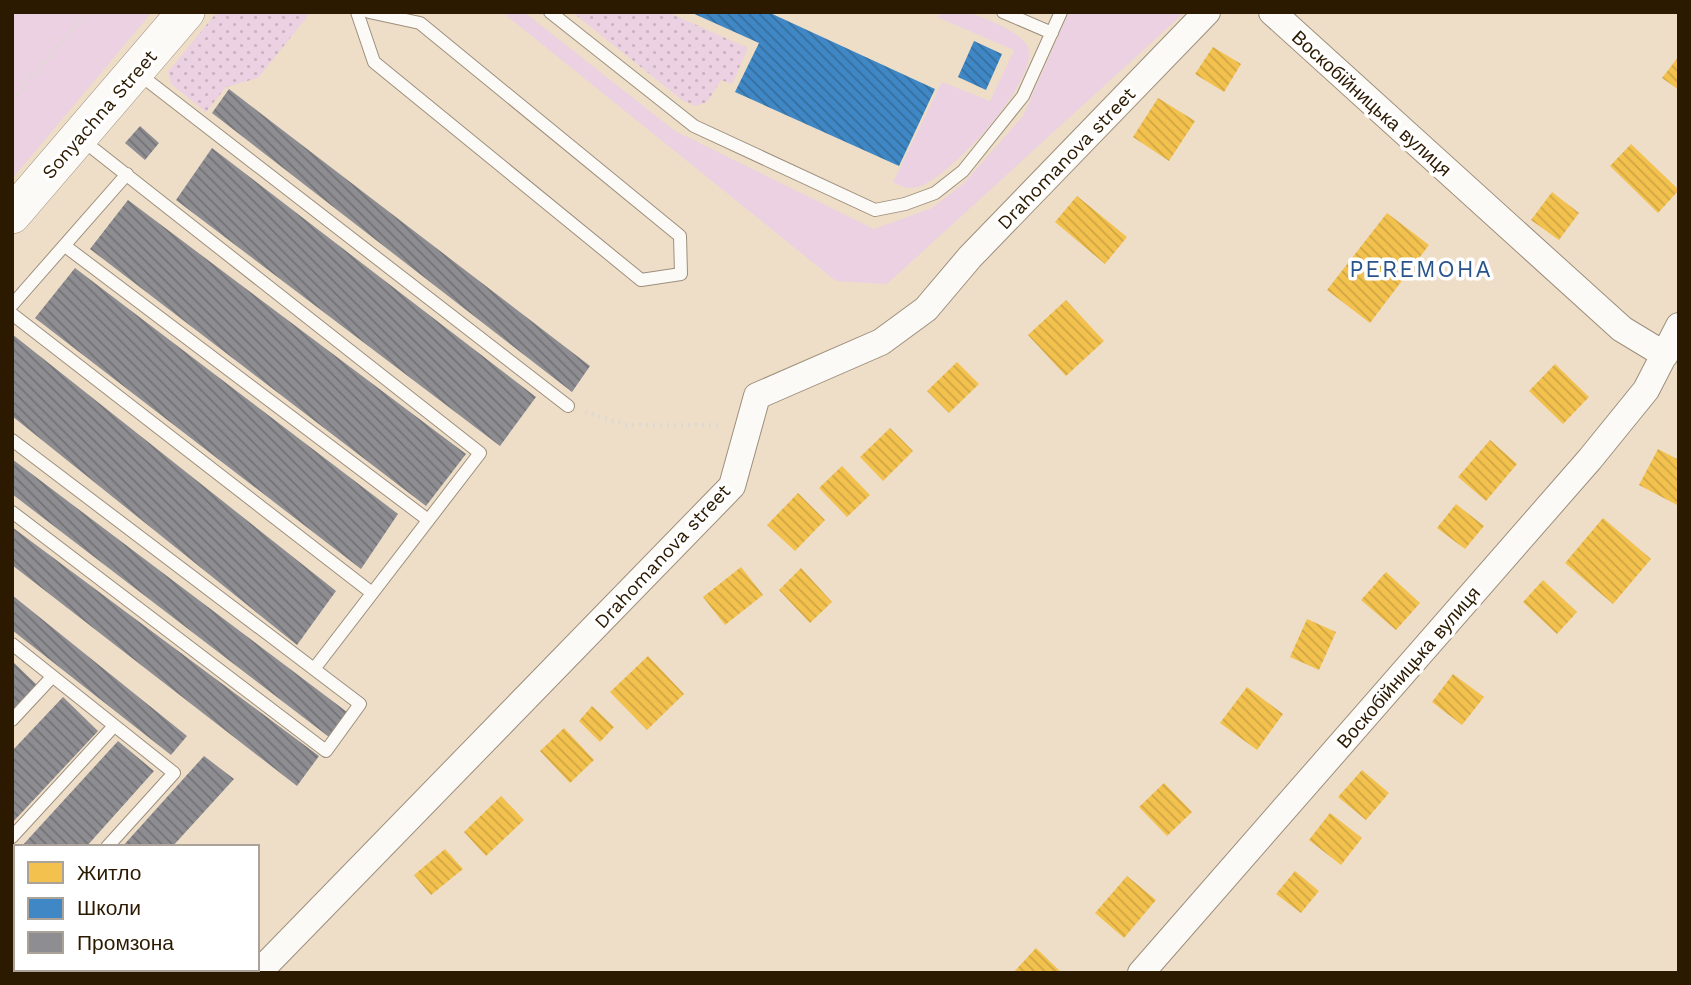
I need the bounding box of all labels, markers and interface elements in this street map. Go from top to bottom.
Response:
street label: Воскобійницька вулиця [1287,26,1456,181]
street label: Sonyachna Street [37,45,162,184]
street label: Drahomanova street [993,83,1140,234]
district label: PEREMOHA [1349,256,1493,283]
street label: Drahomanova street [590,480,735,633]
street label: Воскобійницька вулиця [1332,582,1485,753]
legend [14,845,259,971]
text: Житло [77,860,141,885]
text: Школи [77,895,141,920]
text: Промзона [77,930,174,955]

